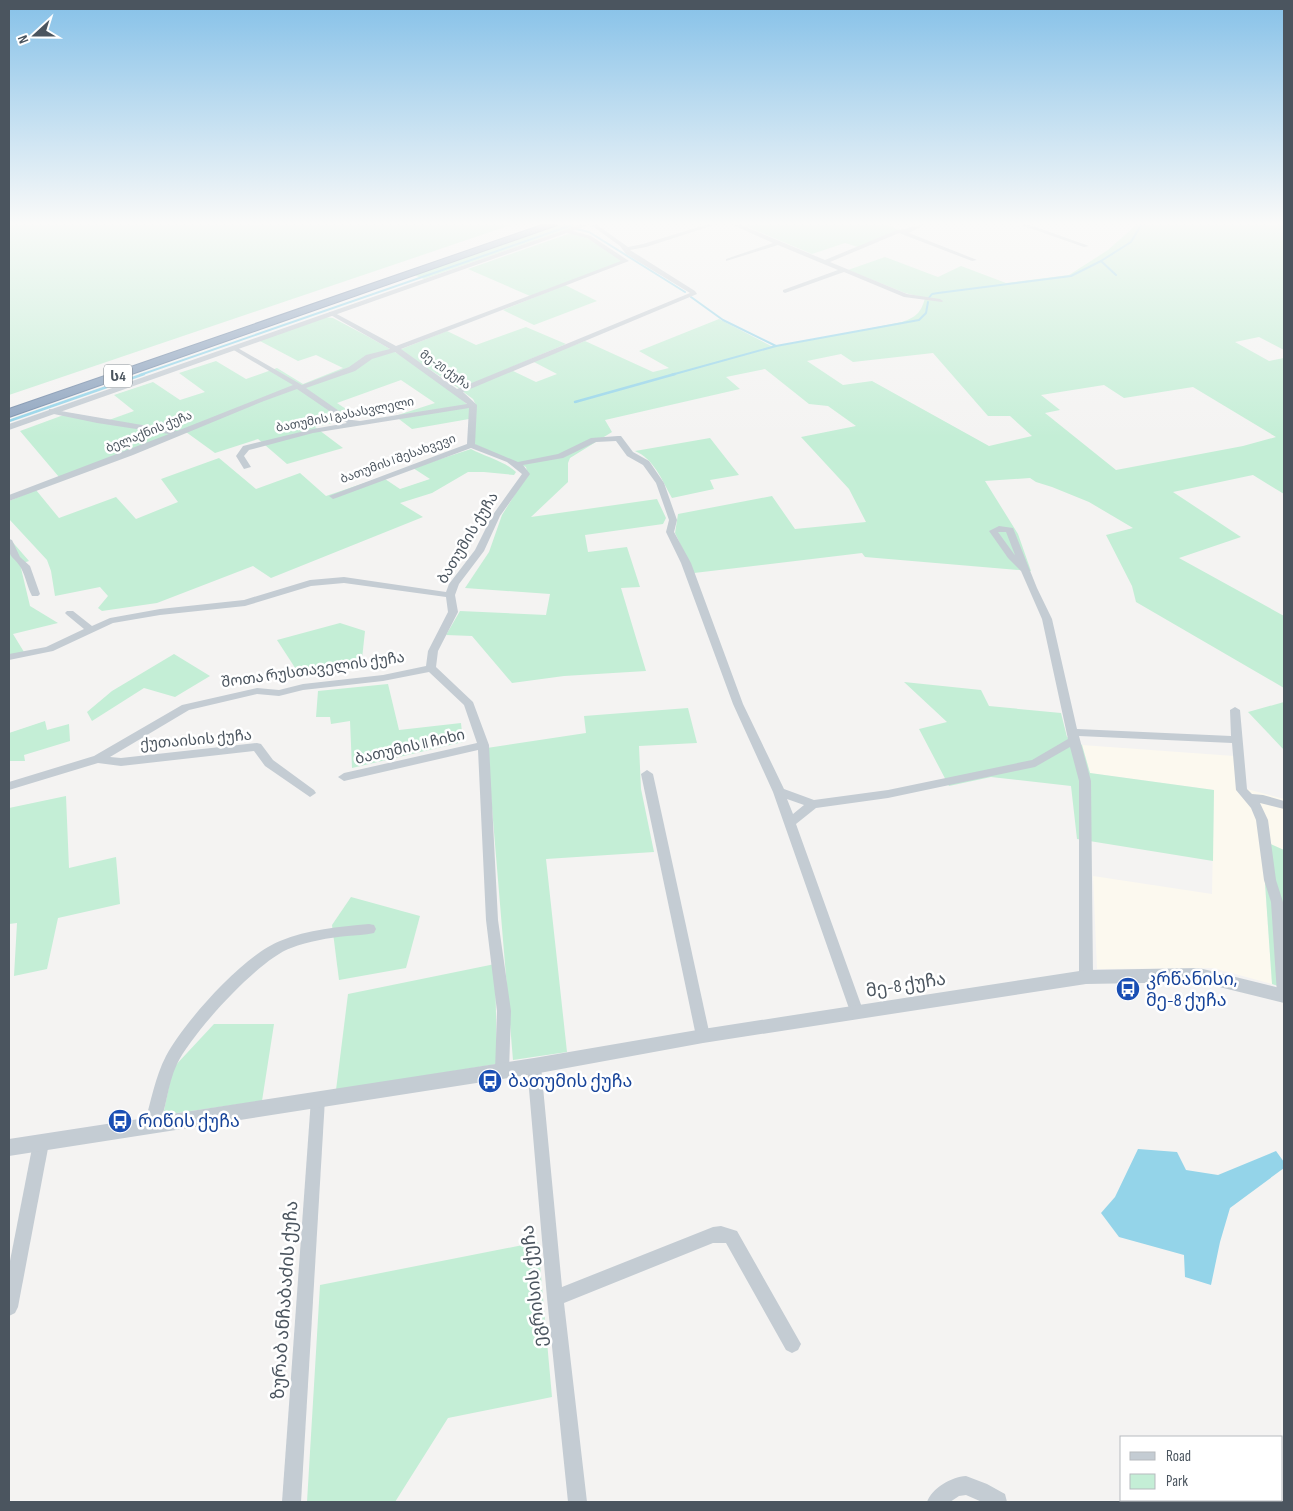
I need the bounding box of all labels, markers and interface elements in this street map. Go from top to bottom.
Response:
north arrow [10,10,60,60]
text: N [14,33,33,46]
street label: მე-20 ქუჩა [417,347,473,393]
road number: ს4 [104,364,132,388]
street label: ბათუმის I გასასვლელი [275,394,415,436]
street label: ბელაქნის ქუჩა [104,408,194,456]
street label: ბათუმის I შესახვევი [338,431,458,487]
street label: ბათუმის ქუჩა [433,489,503,587]
street label: შოთა რუსთაველის ქუჩა [220,648,406,692]
street label: ბათუმის II ჩიხი [353,725,467,769]
street label: ქუთაისის ქუჩა [139,726,253,754]
street label: მე-8 ქუჩა [865,968,947,1002]
place label: კრწანისი, მე-8 ქუჩა [1146,969,1237,1011]
bus stop icon: კრწანისი, მე-8 ქუჩა [1115,976,1141,1002]
bus stop icon: ბათუმის ქუჩა [477,1068,503,1094]
place label: ბათუმის ქუჩა [508,1071,632,1092]
bus stop icon: რიწის ქუჩა [107,1108,133,1134]
place label: რიწის ქუჩა [138,1111,240,1132]
street label: ზურაბ ანჩაბაძის ქუჩა [268,1200,302,1400]
street label: ეგრისის ქუჩა [517,1224,551,1348]
legend [1120,1436,1283,1501]
text: Road [1166,1447,1191,1466]
text: Park [1166,1472,1188,1491]

